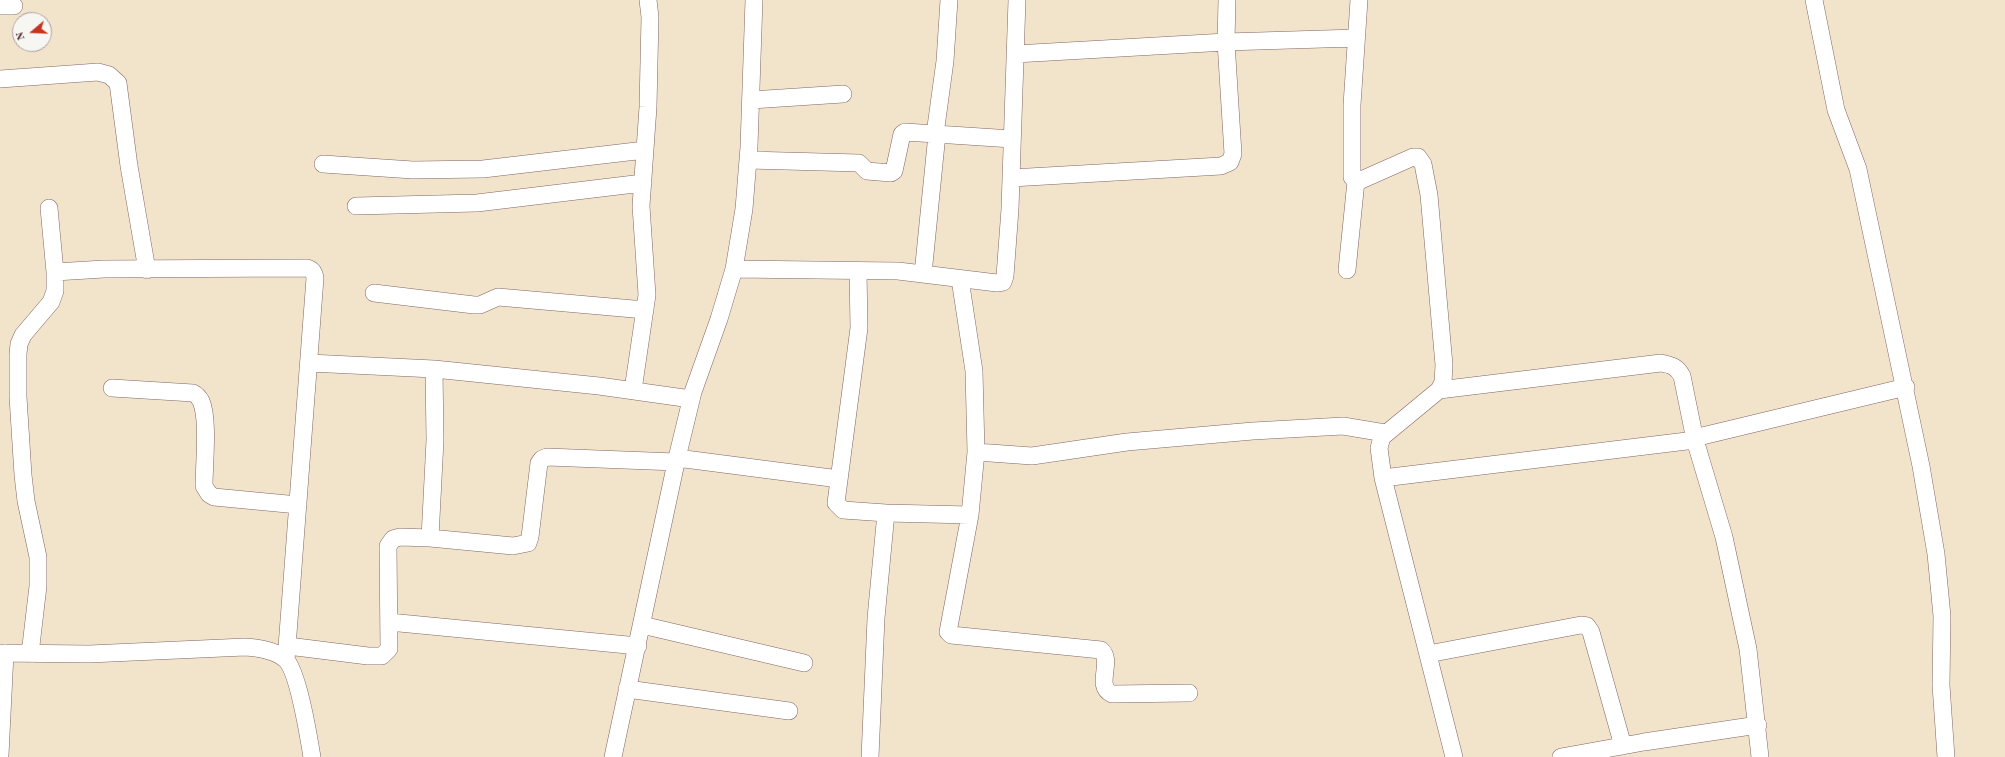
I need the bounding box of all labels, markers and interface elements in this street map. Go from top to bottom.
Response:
north arrow [12,12,52,52]
text: N [15,30,28,42]

